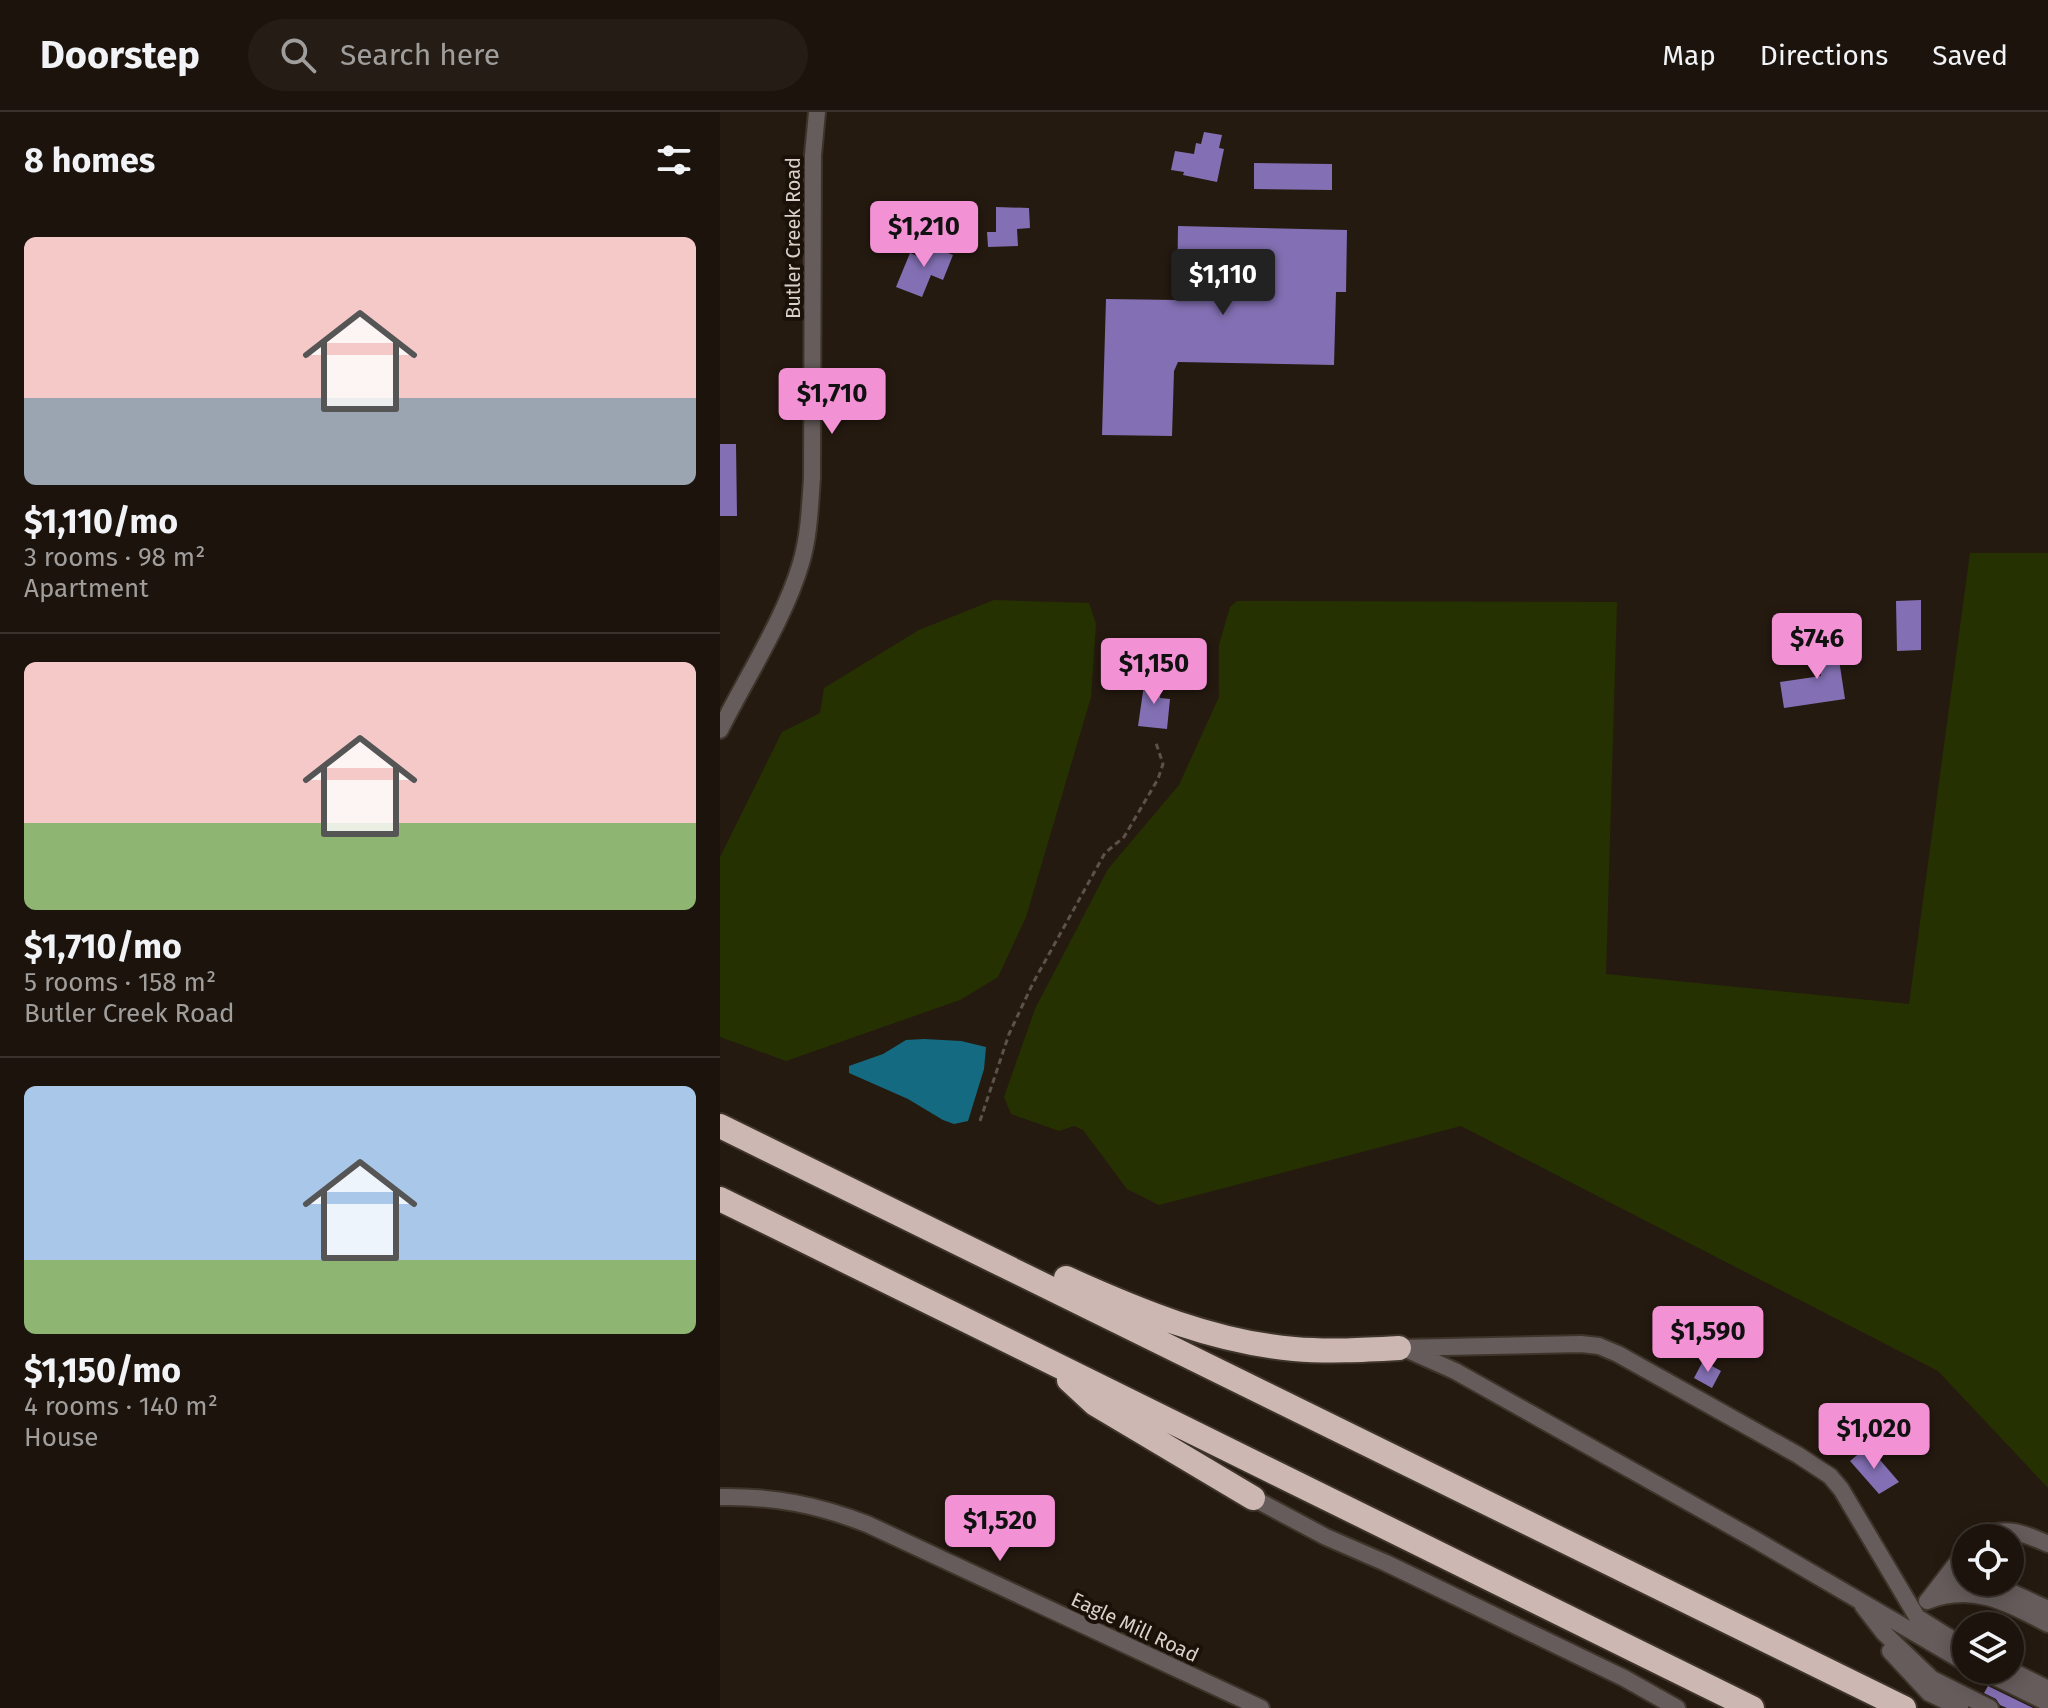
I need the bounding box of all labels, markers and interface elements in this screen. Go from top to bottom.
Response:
search box [248,19,808,91]
text: Doorstep [40,32,200,78]
icon: search [276,33,320,77]
text: Search here [340,37,500,73]
text: Map [1662,39,1716,72]
text: Directions [1760,39,1888,72]
text: Saved [1932,39,2008,72]
icon: filters [652,138,696,182]
text: 8 homes [24,140,155,181]
street label: Butler Creek Road [781,157,805,319]
pin: $1,210 [859,201,989,269]
text: $1,210 [888,211,960,242]
pin: $1,110 [1158,249,1288,317]
text: $1,110 [1189,259,1257,290]
icon: home [288,289,432,433]
pin: $1,710 [767,368,897,436]
text: $1,710 [797,378,867,409]
text: $1,110/mo [24,501,178,542]
text: 3 rooms · 98 m² [24,542,205,573]
text: Apartment [24,573,149,604]
pin: $746 [1770,613,1864,681]
text: $746 [1790,623,1844,654]
pin: $1,150 [1089,638,1219,706]
text: $1,150 [1119,648,1189,679]
icon: home [288,714,432,858]
text: $1,710/mo [24,926,182,967]
text: 5 rooms · 158 m² [24,967,216,998]
text: Butler Creek Road [24,998,235,1029]
icon: home [288,1138,432,1282]
pin: $1,590 [1643,1306,1773,1374]
text: $1,590 [1670,1316,1746,1347]
text: $1,150/mo [24,1350,181,1391]
text: 4 rooms · 140 m² [24,1391,218,1422]
pin: $1,020 [1809,1403,1939,1471]
text: $1,020 [1837,1413,1911,1444]
text: House [24,1422,98,1453]
pin: $1,520 [935,1495,1065,1563]
text: $1,520 [963,1505,1037,1536]
map controls [1952,1524,2024,1684]
button: locate [1952,1524,2024,1596]
street label: Eagle Mill Road [1067,1587,1203,1667]
button: layers [1952,1612,2024,1684]

